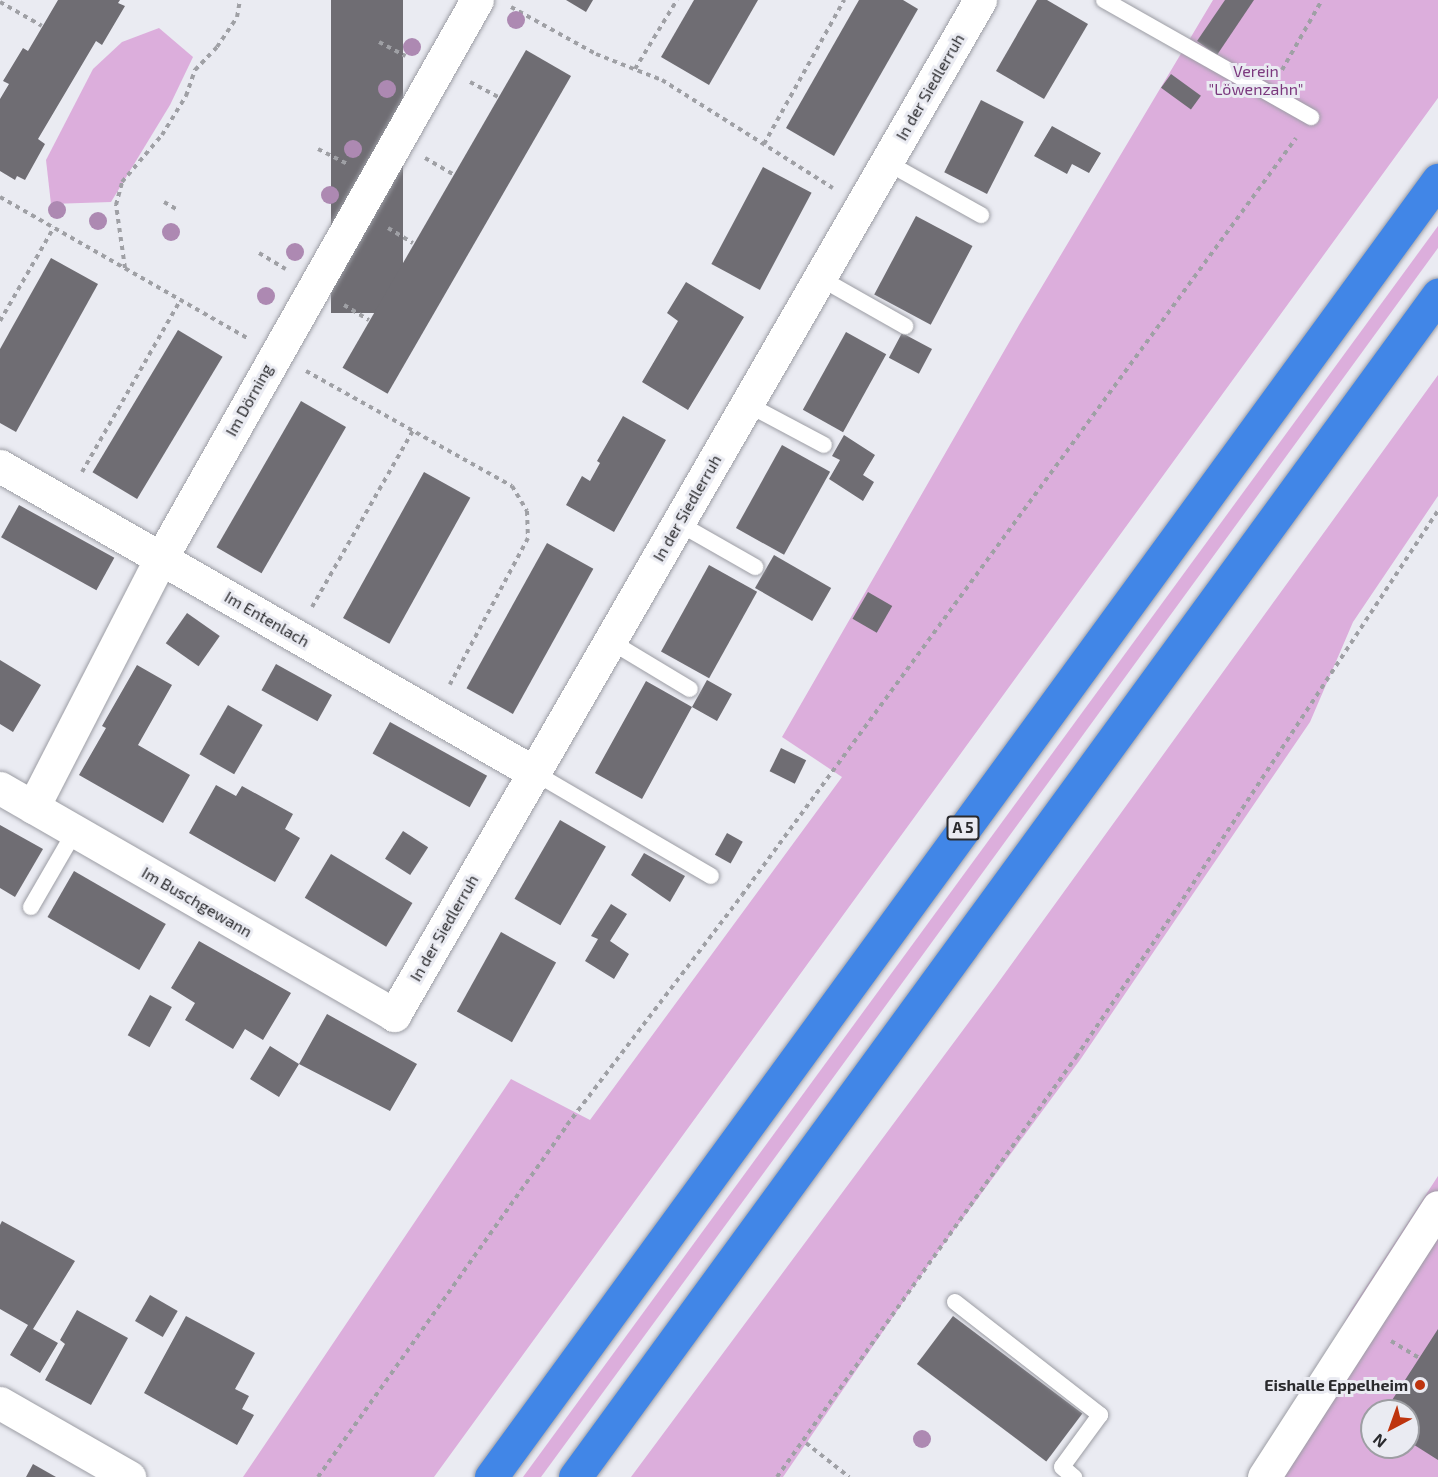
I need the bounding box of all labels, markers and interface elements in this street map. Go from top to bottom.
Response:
street label: In der Siedlerruh [892,30,968,144]
park label: Verein "Löwenzahn" [1209,61,1303,99]
street label: Im Dörning [221,361,277,439]
street label: In der Siedlerruh [649,451,725,565]
street label: Im Entenlach [221,587,313,651]
road number: A 5 [945,816,981,840]
street label: Im Buschgewann [138,863,256,941]
street label: In der Siedlerruh [406,871,482,985]
place label: Eishalle Eppelheim [1264,1375,1408,1395]
marker: Eishalle Eppelheim [1413,1378,1427,1392]
north arrow [1360,1399,1420,1459]
text: N [1369,1430,1390,1452]

